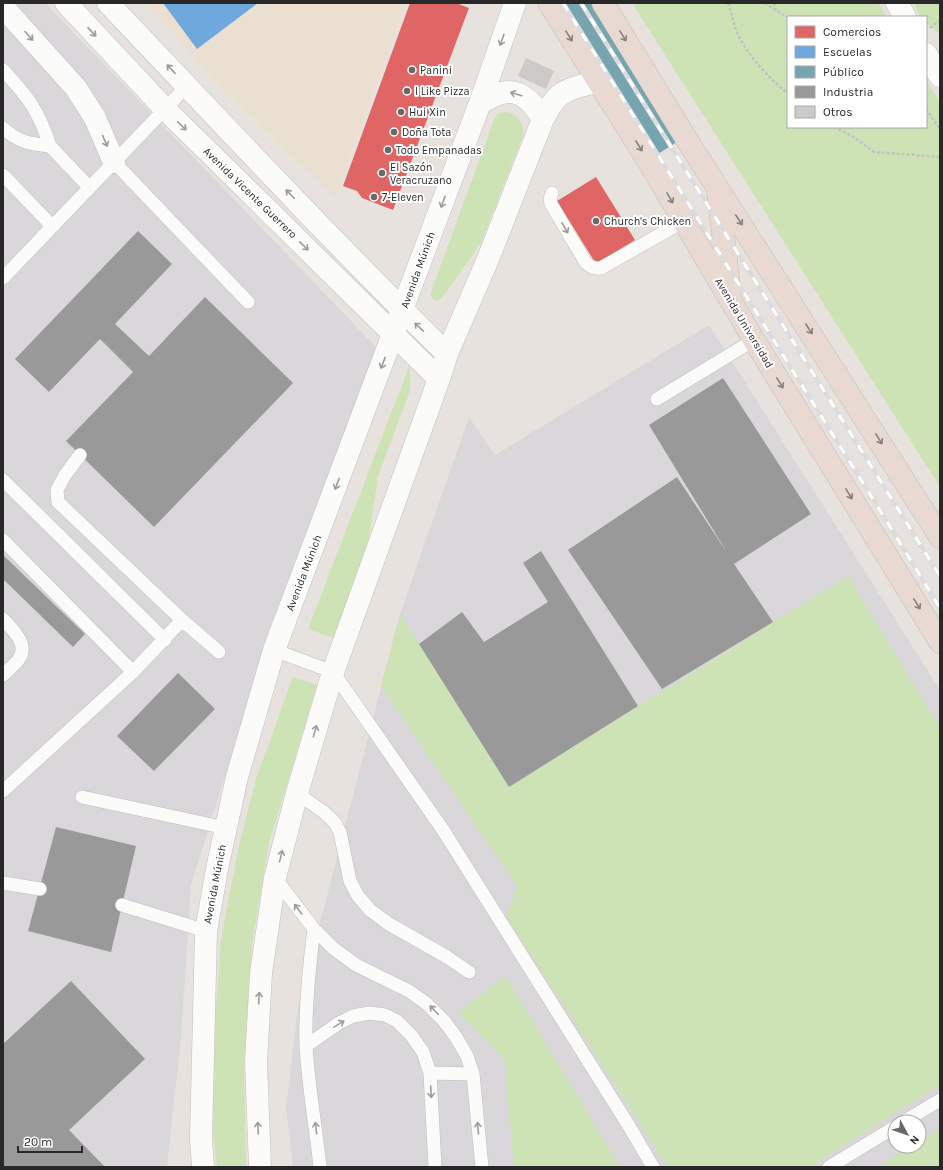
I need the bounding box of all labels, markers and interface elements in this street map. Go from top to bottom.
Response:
legend [787,16,927,128]
text: Comercios [823,25,881,39]
one-way arrow [88,26,97,37]
one-way arrow [566,30,574,42]
one-way arrow [620,30,628,42]
one-way arrow [24,31,34,41]
one-way arrow [498,33,505,46]
text: Escuelas [823,45,872,59]
one-way arrow [166,64,175,74]
place label: Panini [420,64,452,77]
marker: Panini [407,65,417,75]
text: Público [823,65,864,79]
place label: I Like Pizza [415,85,469,98]
text: Industria [823,85,873,99]
marker: I Like Pizza [402,86,412,96]
one-way arrow [509,90,522,97]
text: Otros [823,105,852,119]
place label: Hui Xin [409,106,446,119]
marker: Hui Xin [396,107,406,117]
one-way arrow [177,121,187,131]
place label: Doña Tota [402,126,451,139]
marker: Doña Tota [389,127,399,137]
one-way arrow [102,134,109,146]
one-way arrow [635,140,643,151]
place label: Todo Empanadas [396,144,482,157]
street label: Avenida Vicente Guerrero [200,145,300,241]
marker: Todo Empanadas [383,145,393,155]
place label: El Sazón Veracruzano [390,161,452,187]
marker: El Sazón Veracruzano [377,168,387,178]
one-way arrow [285,188,294,199]
place label: 7-Eleven [382,191,424,204]
marker: 7-Eleven [369,192,379,202]
one-way arrow [666,192,674,204]
one-way arrow [439,195,447,207]
one-way arrow [735,214,743,225]
place label: Church's Chicken [604,215,691,228]
marker: Church's Chicken [591,216,601,226]
one-way arrow [562,222,570,234]
street label: Avenida Múnich [398,230,438,310]
one-way arrow [299,242,309,251]
street label: Avenida Universidad [712,276,776,370]
one-way arrow [414,322,424,332]
one-way arrow [805,323,813,334]
one-way arrow [379,356,387,368]
one-way arrow [777,377,785,389]
one-way arrow [875,433,883,445]
one-way arrow [333,478,341,490]
one-way arrow [845,488,853,500]
street label: Avenida Múnich [283,533,325,613]
one-way arrow [913,598,921,609]
one-way arrow [312,724,319,737]
street label: Avenida Múnich [201,843,229,925]
one-way arrow [278,850,285,863]
one-way arrow [293,904,302,915]
one-way arrow [256,992,263,1005]
one-way arrow [429,1005,438,1016]
one-way arrow [333,1019,345,1027]
one-way arrow [427,1085,434,1098]
north arrow [887,1114,927,1154]
one-way arrow [254,1122,262,1135]
one-way arrow [312,1122,320,1135]
one-way arrow [474,1122,482,1135]
scale bar [18,1128,82,1154]
text: N [907,1133,922,1147]
text: 20 m [24,1135,52,1149]

